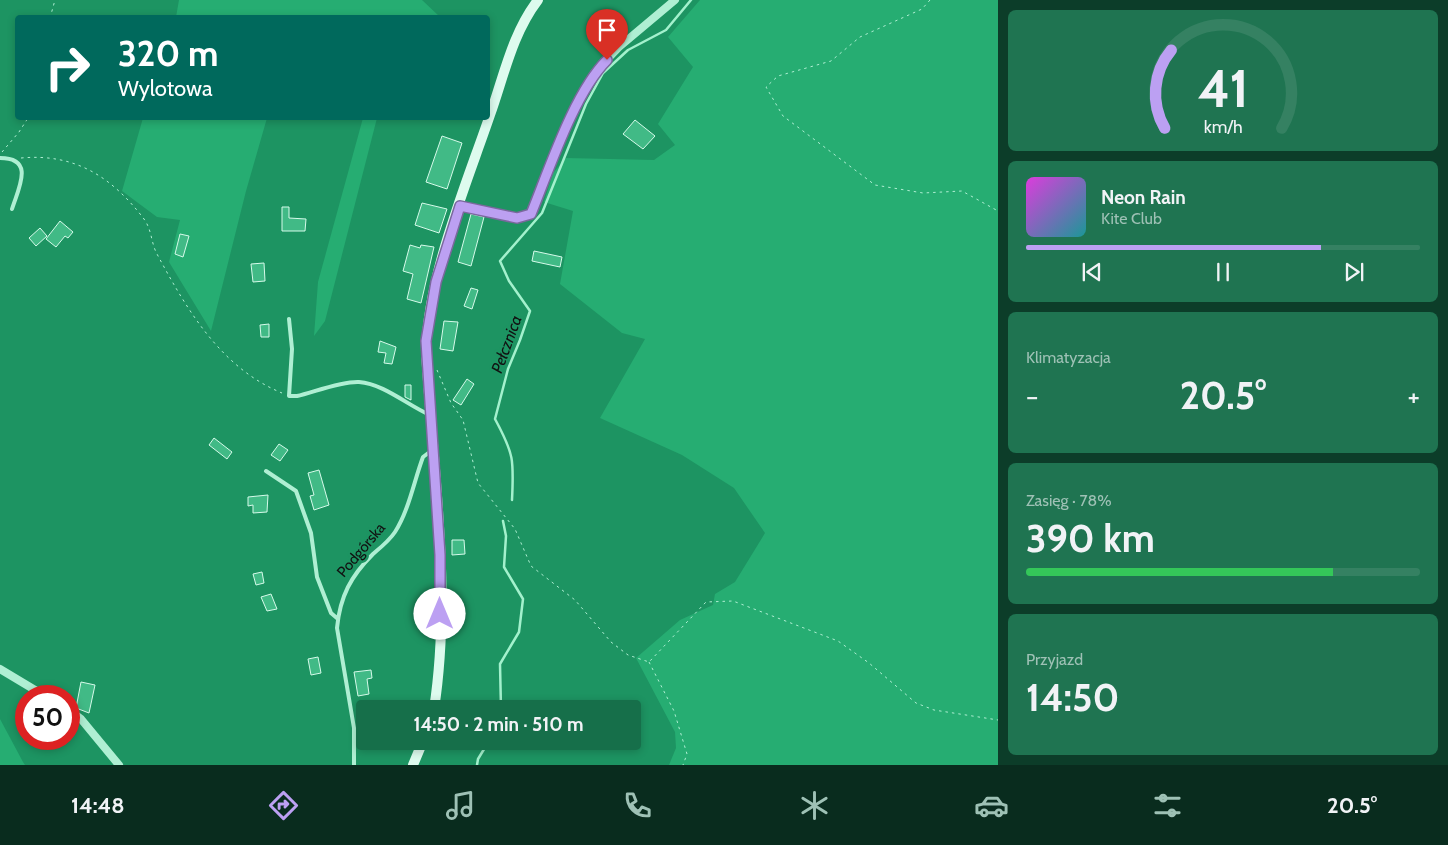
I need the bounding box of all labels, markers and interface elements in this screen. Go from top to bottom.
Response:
pin [586,9,628,60]
icon: arrive [593,16,621,44]
text: 320 m [118,32,218,75]
icon: right [35,35,100,100]
text: 41 [1197,57,1249,120]
text: Wylotowa [118,75,213,102]
text: km/h [1203,116,1243,137]
text: Neon Rain [1101,186,1186,209]
text: Kite Club [1101,209,1162,228]
icon: previous [1078,258,1106,286]
icon: pause [1209,258,1237,286]
icon: next [1340,258,1368,286]
water label: Pełcznica [487,313,526,376]
text: Klimatyzacja [1026,348,1111,367]
text: 20.5° [1180,372,1266,419]
text: − [1026,379,1038,413]
text: + [1408,379,1420,413]
text: Zasięg · 78% [1026,491,1112,510]
text: 390 km [1026,515,1155,562]
street label: Podgórska [333,519,389,581]
position arrow [413,587,465,639]
text: Przyjazd [1026,650,1083,669]
text: 14:50 [1026,674,1119,721]
speed limit sign: 50 [15,685,80,750]
text: 14:50 · 2 min · 510 m [414,713,583,736]
icon: directions [266,788,301,823]
icon: music [443,788,478,823]
icon: phone [620,788,655,823]
icon: climate [797,788,832,823]
icon: car [974,788,1009,823]
icon: filters [1150,788,1185,823]
text: 14:48 [71,792,125,819]
text: 20.5° [1327,792,1377,819]

